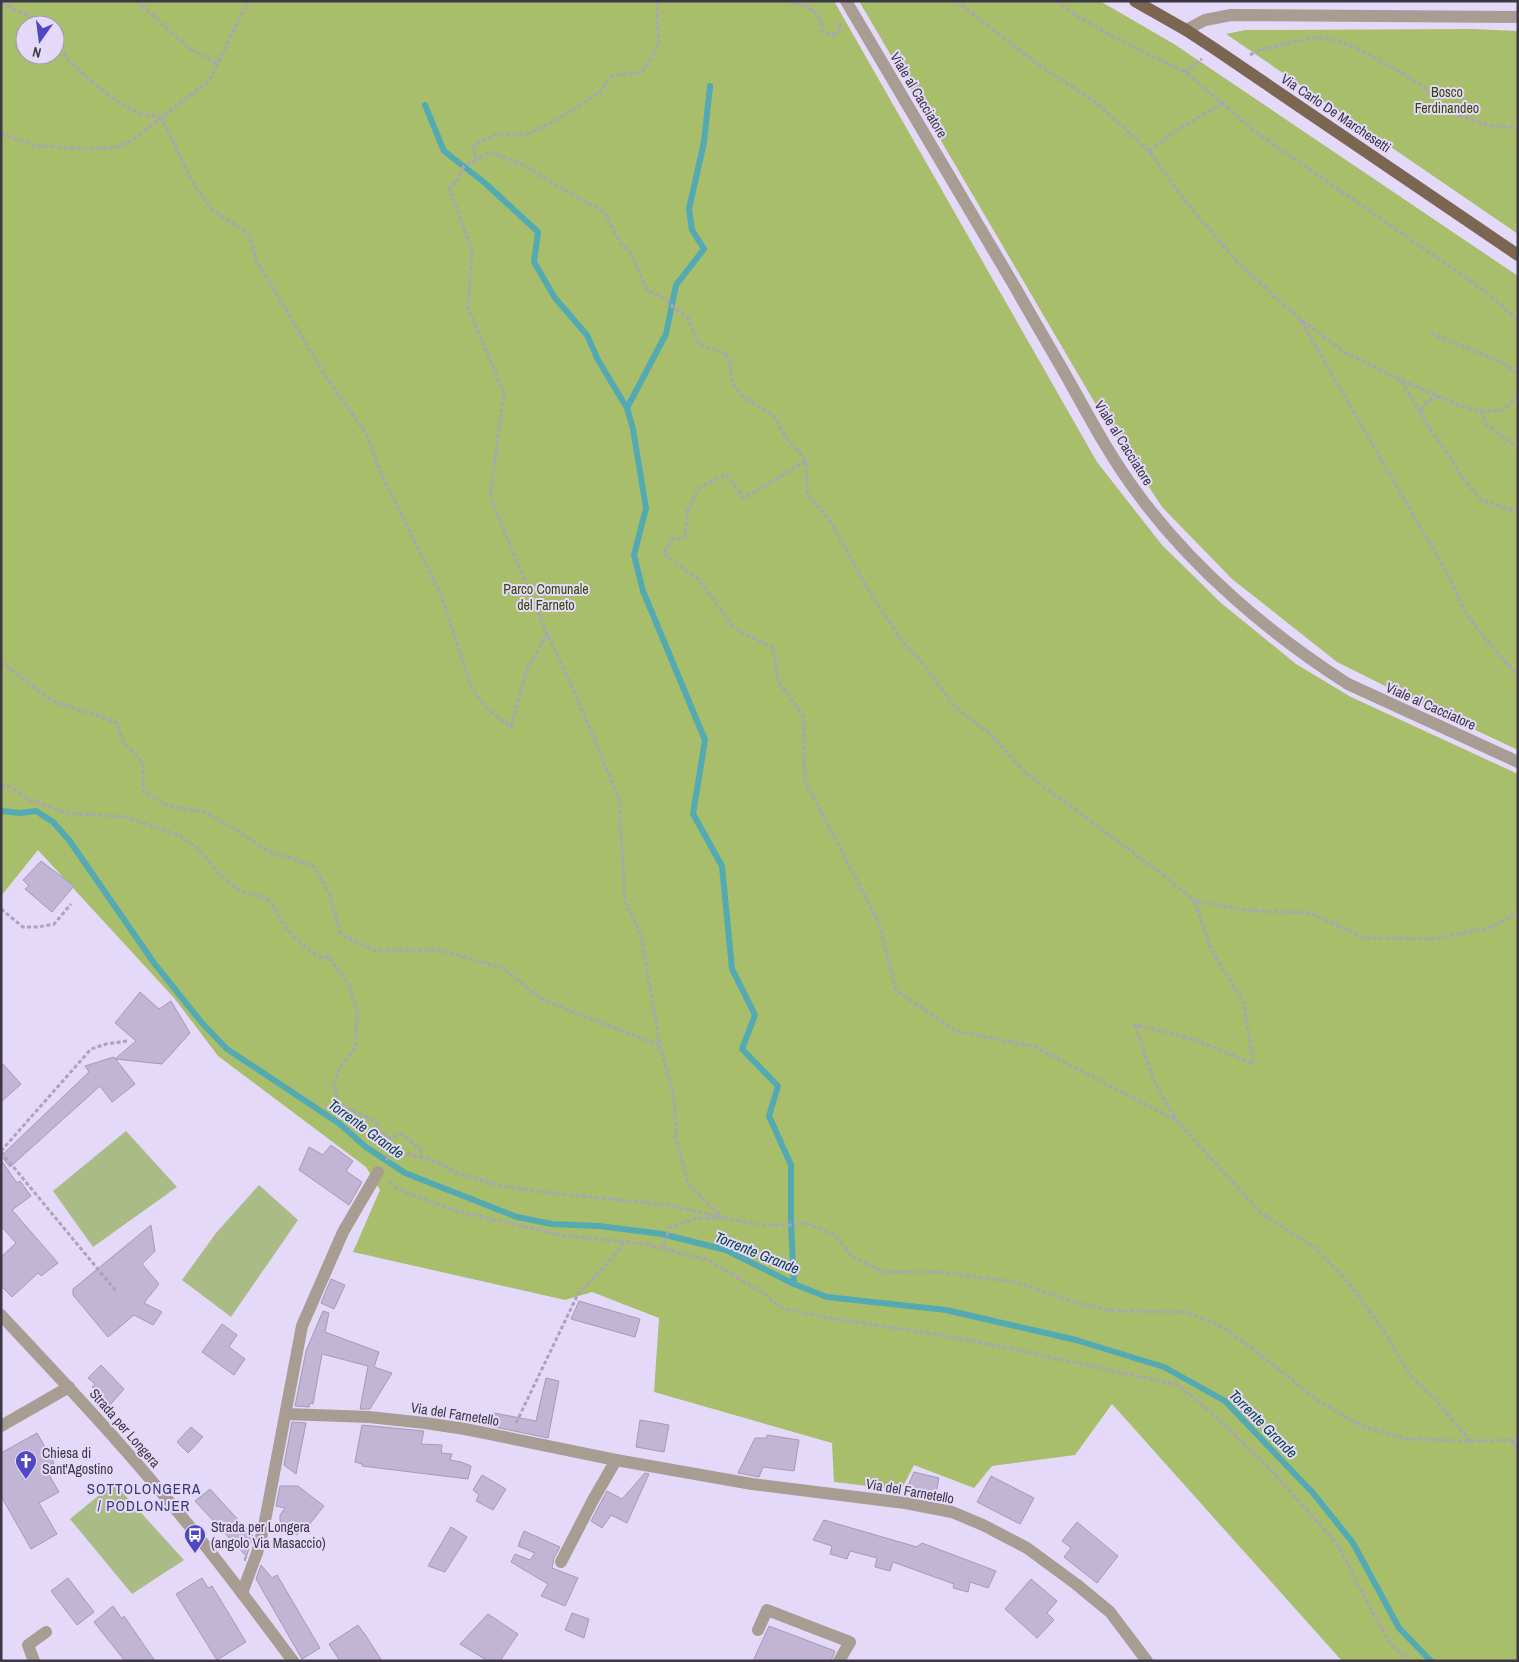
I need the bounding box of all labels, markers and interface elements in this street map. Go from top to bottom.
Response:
north arrow [15,15,65,65]
text: N [31,43,43,62]
street label: Viale al Cacciatore [886,49,952,141]
street label: Via Carlo De Marchesetti [1278,70,1394,156]
park label: Bosco Ferdinandeo [1415,83,1479,117]
street label: Viale al Cacciatore [1091,397,1157,489]
park label: Parco Comunale del Farneto [503,580,589,614]
street label: Viale al Cacciatore [1383,678,1479,734]
water label: Torrente Grande [324,1094,409,1163]
water label: Torrente Grande [712,1226,803,1279]
street label: Strada per Longera [86,1385,165,1472]
water label: Torrente Grande [1224,1385,1302,1463]
street label: Via del Farnetello [410,1398,500,1430]
place label: Chiesa di Sant'Agostino [42,1444,113,1478]
church icon: Chiesa di Sant'Agostino [14,1449,38,1480]
street label: Via del Farnetello [864,1474,956,1508]
district label: SOTTOLONGERA / PODLONJER [87,1478,201,1516]
place label: Strada per Longera (angolo Via Masaccio) [211,1518,326,1552]
bus stop icon: Strada per Longera (angolo Via Masaccio) [183,1523,207,1554]

